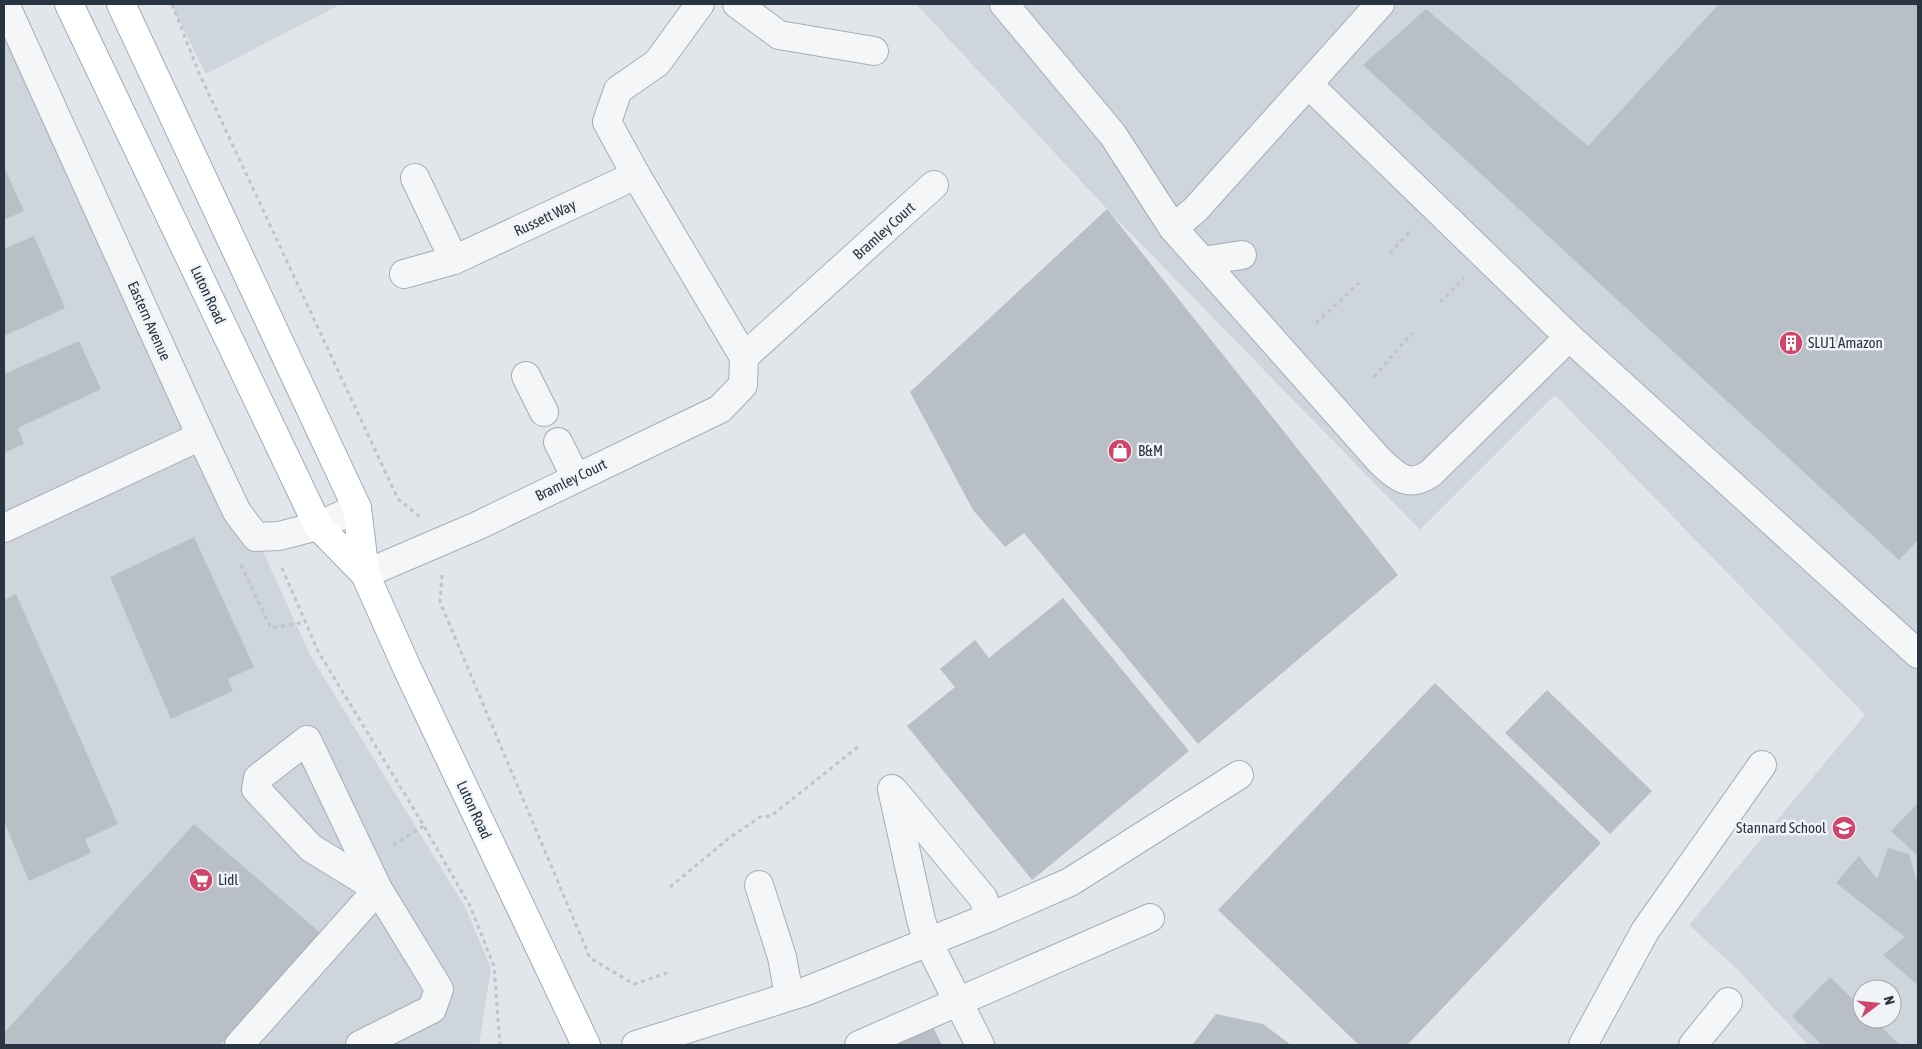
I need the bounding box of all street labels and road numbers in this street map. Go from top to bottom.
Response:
street label: Russett Way [511,196,578,239]
street label: Bramley Court [849,198,918,263]
street label: Luton Road [188,263,229,327]
street label: Eastern Avenue [124,279,175,363]
street label: Bramley Court [532,455,609,504]
street label: Luton Road [454,778,495,842]

